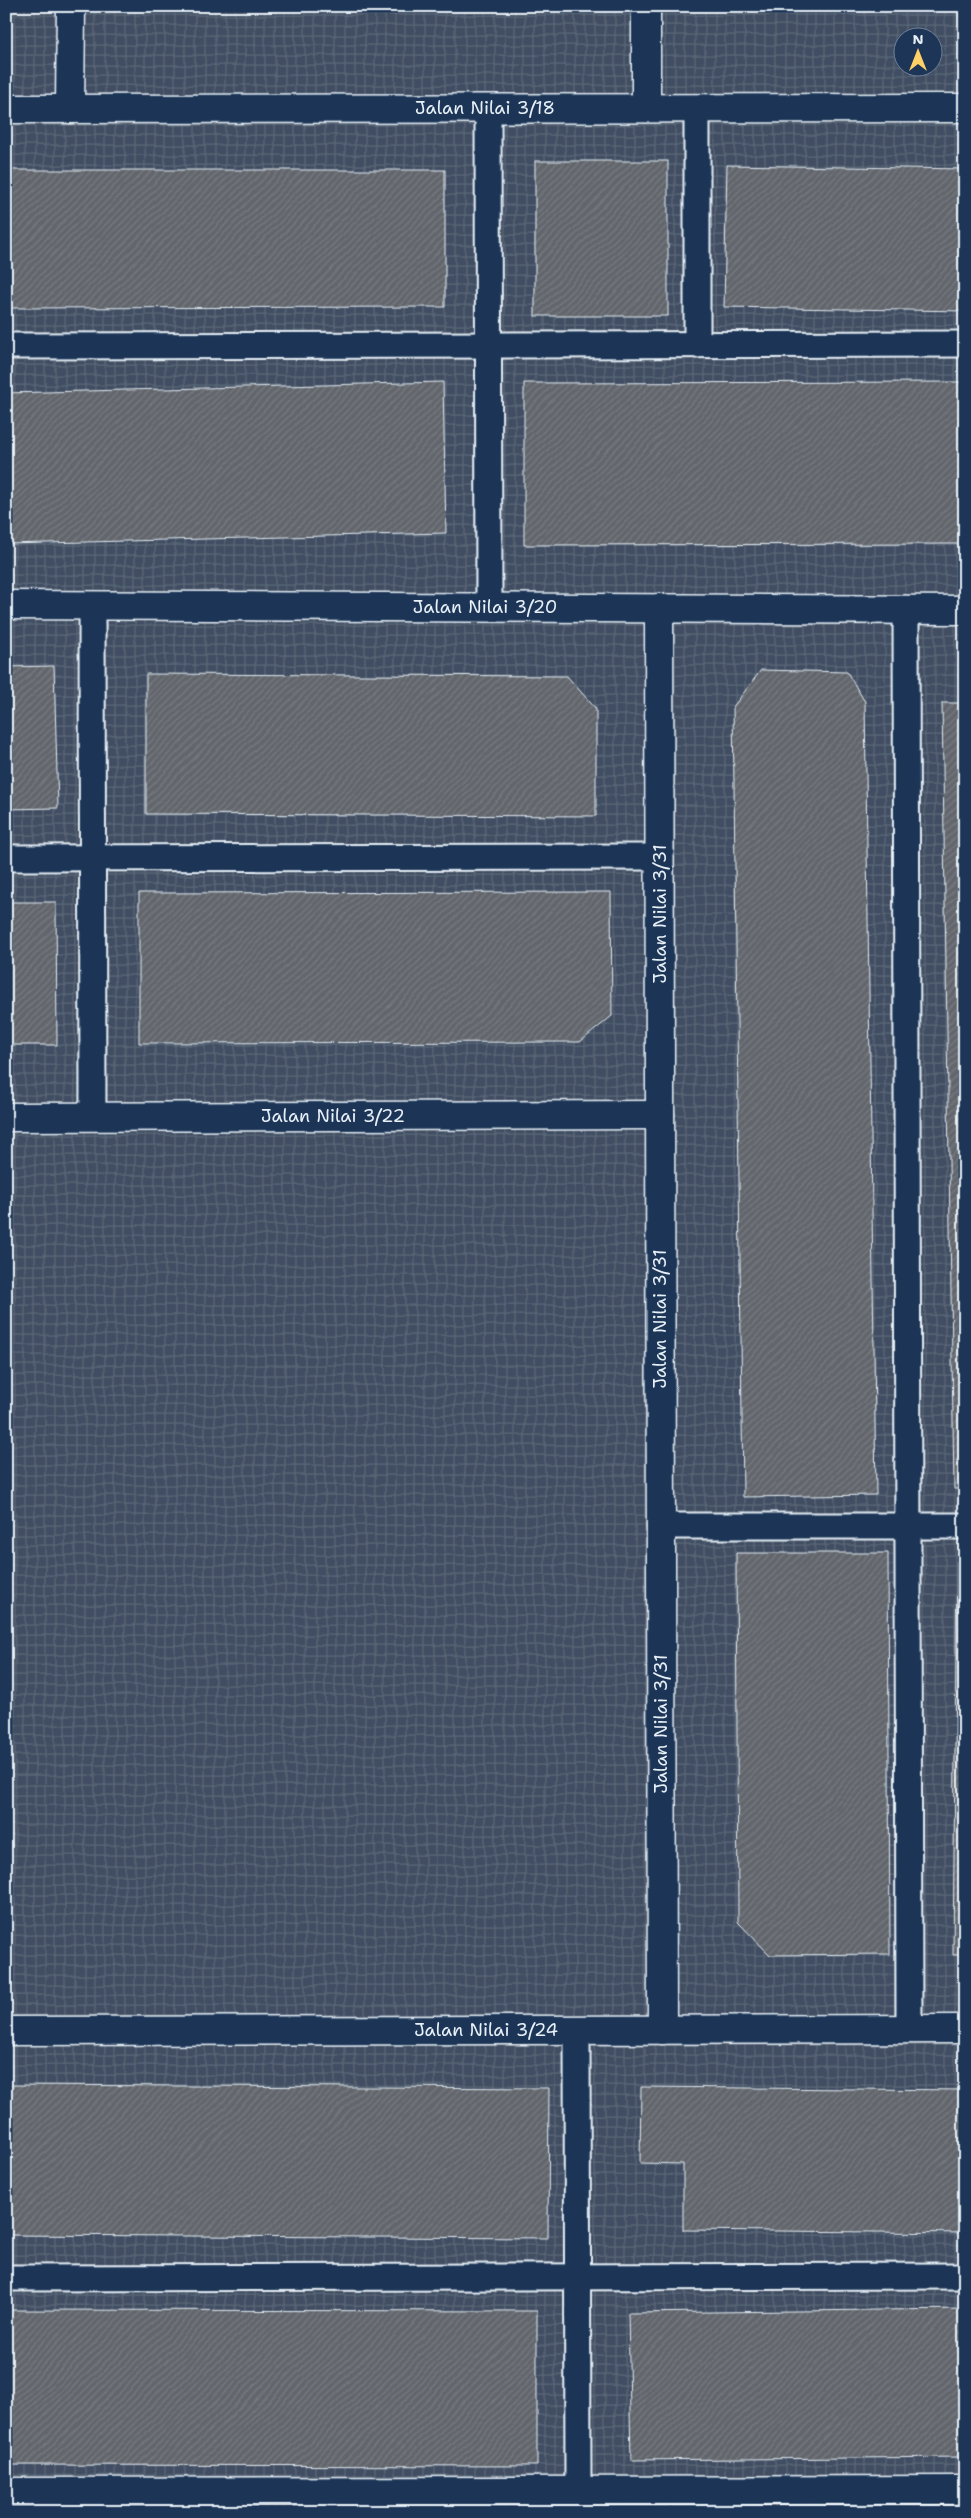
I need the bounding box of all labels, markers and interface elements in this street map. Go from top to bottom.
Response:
north arrow [894,28,944,78]
text: N [912,30,924,48]
street label: Jalan Nilai 3/18 [415,96,555,120]
street label: Jalan Nilai 3/20 [413,595,557,619]
street label: Jalan Nilai 3/31 [648,844,672,984]
street label: Jalan Nilai 3/22 [261,1104,405,1128]
street label: Jalan Nilai 3/31 [648,1249,672,1389]
street label: Jalan Nilai 3/31 [649,1654,673,1794]
street label: Jalan Nilai 3/24 [414,2018,558,2042]

